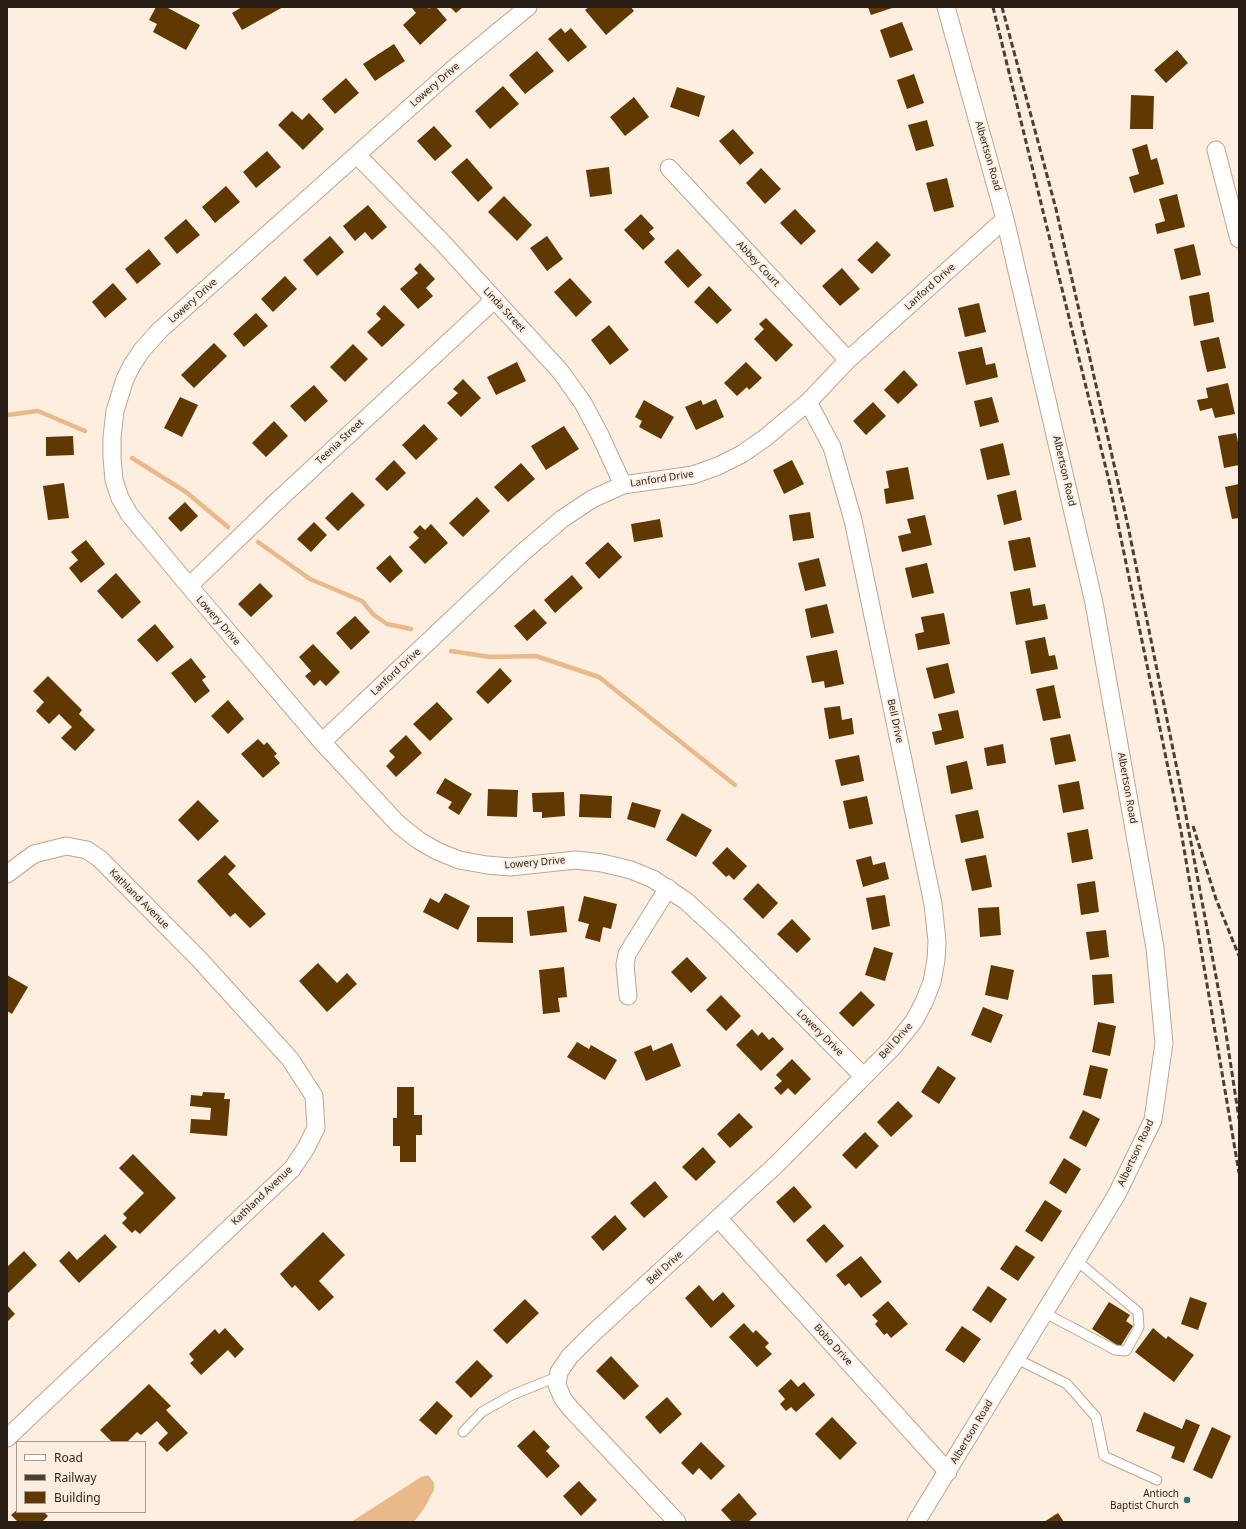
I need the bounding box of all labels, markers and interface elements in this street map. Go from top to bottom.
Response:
street label: Lowery Drive [408,60,462,110]
street label: Albertson Road [972,120,1004,192]
street label: Abbey Court [734,239,782,289]
street label: Lanford Drive [902,261,958,313]
street label: Lowery Drive [166,276,220,326]
street label: Linda Street [480,285,528,335]
street label: Teenia Street [314,417,366,467]
street label: Albertson Road [1050,434,1078,508]
street label: Lanford Drive [629,468,695,490]
street label: Lowery Drive [193,594,243,648]
street label: Lanford Drive [369,646,423,698]
street label: Bell Drive [884,698,906,744]
street label: Albertson Road [1115,751,1139,825]
street label: Lowery Drive [504,854,566,872]
street label: Kathland Avenue [107,867,171,931]
street label: Lowery Drive [794,1007,846,1059]
street label: Bell Drive [877,1020,915,1062]
street label: Albertson Road [1115,1118,1157,1188]
street label: Kathland Avenue [229,1164,295,1228]
street label: Bell Drive [644,1249,686,1287]
street label: Bobo Drive [811,1322,855,1368]
street label: Albertson Road [948,1398,996,1466]
legend [16,1441,146,1513]
text: Road [54,1449,83,1466]
text: Railway [54,1469,97,1486]
place label: Antioch Baptist Church [1110,1488,1179,1512]
text: Building [54,1489,101,1506]
marker: Antioch Baptist Church [1182,1495,1192,1505]

